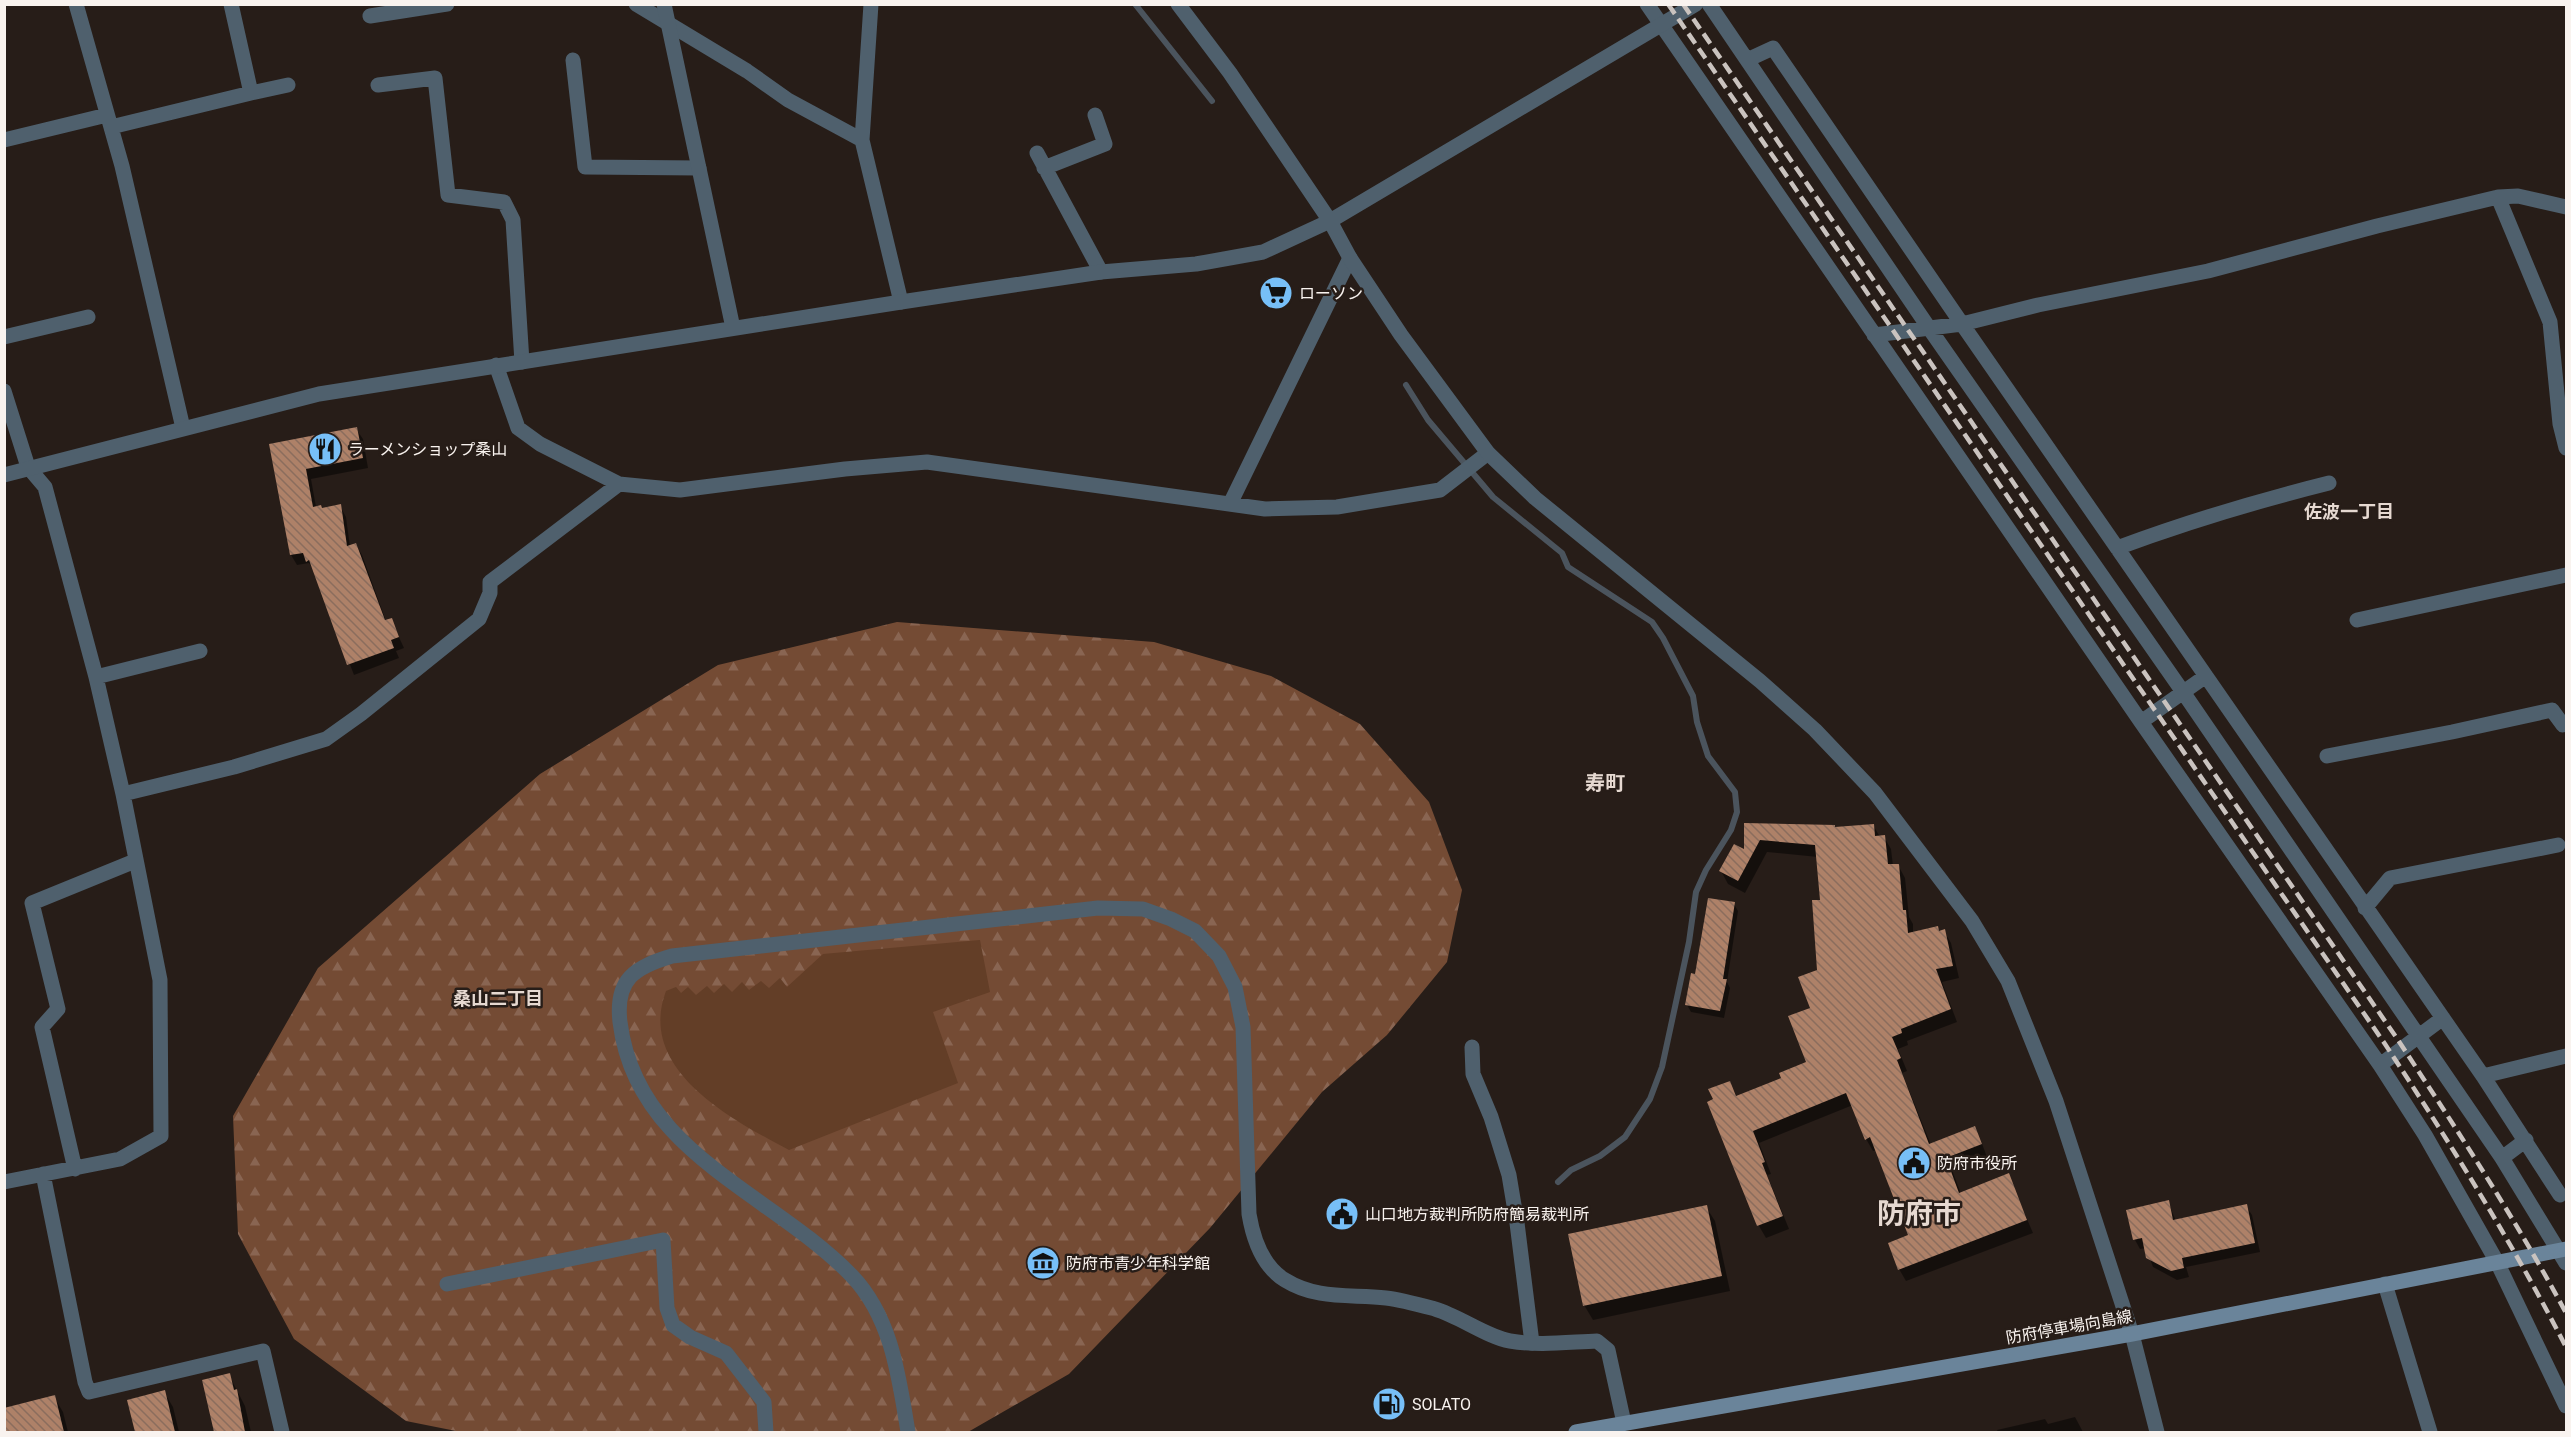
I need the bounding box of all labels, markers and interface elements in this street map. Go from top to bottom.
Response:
supermarket icon: ローソン [1258,275,1294,311]
place label: ローソン [1299,284,1363,303]
restaurant icon: ラーメンショップ桑山 [307,431,343,467]
place label: ラーメンショップ桑山 [348,440,507,459]
district label: 佐波一丁目 [2304,501,2394,522]
district label: 寿町 [1585,771,1625,795]
district label: 桑山二丁目 [453,988,543,1009]
public building icon: 防府市役所 [1896,1145,1932,1181]
place label: 防府市役所 [1937,1154,2017,1173]
public building icon: 山口地方裁判所防府簡易裁判所 [1324,1196,1360,1232]
district label: 防府市 [1877,1197,1961,1230]
place label: 山口地方裁判所防府簡易裁判所 [1365,1205,1589,1224]
museum icon: 防府市青少年科学館 [1025,1245,1061,1281]
place label: 防府市青少年科学館 [1066,1254,1210,1273]
street label: 防府停車場向島線 [2004,1307,2134,1347]
fuel station icon: SOLATO [1371,1386,1407,1422]
place label: SOLATO [1412,1395,1471,1414]

